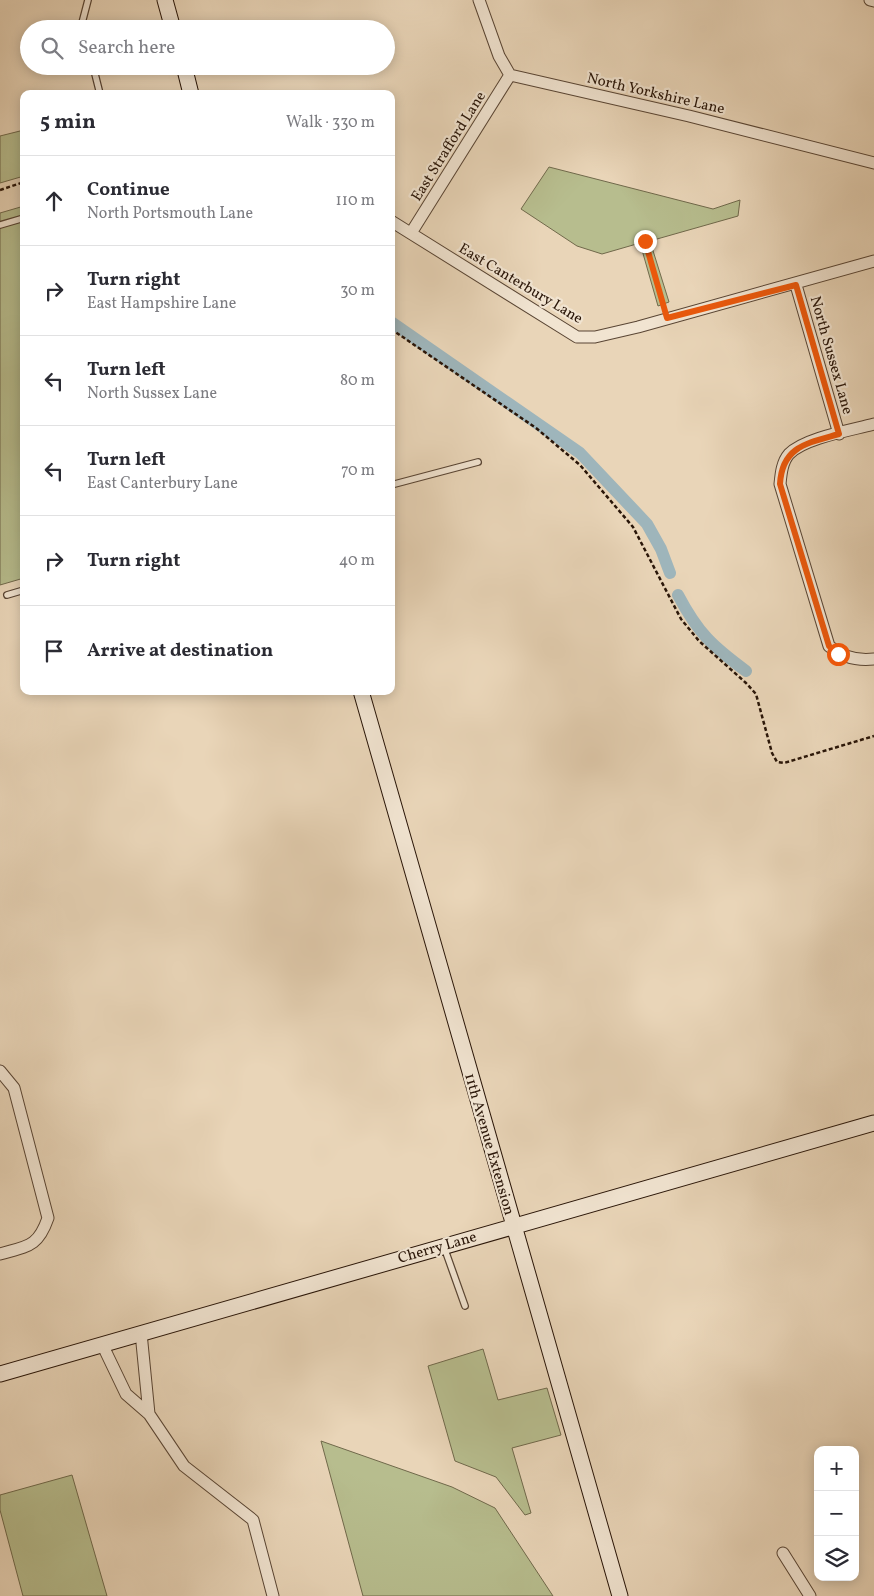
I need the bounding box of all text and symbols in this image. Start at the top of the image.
search box [20,20,395,75]
icon: search [38,34,66,62]
text: Search here [78,35,175,61]
street label: North Yorkshire Lane [585,68,727,121]
street label: East Strafford Lane [407,88,492,206]
text: 5 min [40,108,96,137]
text: Walk · 330 m [286,112,375,134]
text: Continue [87,177,170,203]
icon: ahead [40,187,68,215]
text: 110 m [336,190,375,212]
text: North Portsmouth Lane [87,203,253,225]
route end [634,230,657,253]
street label: East Canterbury Lane [454,239,586,330]
text: Turn right [87,267,180,293]
icon: right [40,277,68,305]
text: 30 m [340,280,375,302]
text: East Hampshire Lane [87,293,236,315]
street label: North Sussex Lane [804,294,857,417]
text: Turn left [87,357,166,383]
icon: left [40,367,68,395]
text: 80 m [340,370,375,392]
text: North Sussex Lane [87,383,217,405]
text: Turn left [87,447,166,473]
icon: left [40,457,68,485]
text: 70 m [341,460,375,482]
text: East Canterbury Lane [87,473,238,495]
icon: right [40,547,68,575]
text: Turn right [87,548,180,574]
text: 40 m [339,550,375,572]
icon: arrive [40,637,68,665]
text: Arrive at destination [87,638,273,664]
route start [827,643,850,666]
street label: 11th Avenue Extension [458,1071,519,1218]
street label: Cherry Lane [396,1227,479,1270]
map controls [814,1446,859,1581]
button: + [814,1446,859,1491]
button: − [814,1491,859,1536]
button: layers [814,1536,859,1581]

